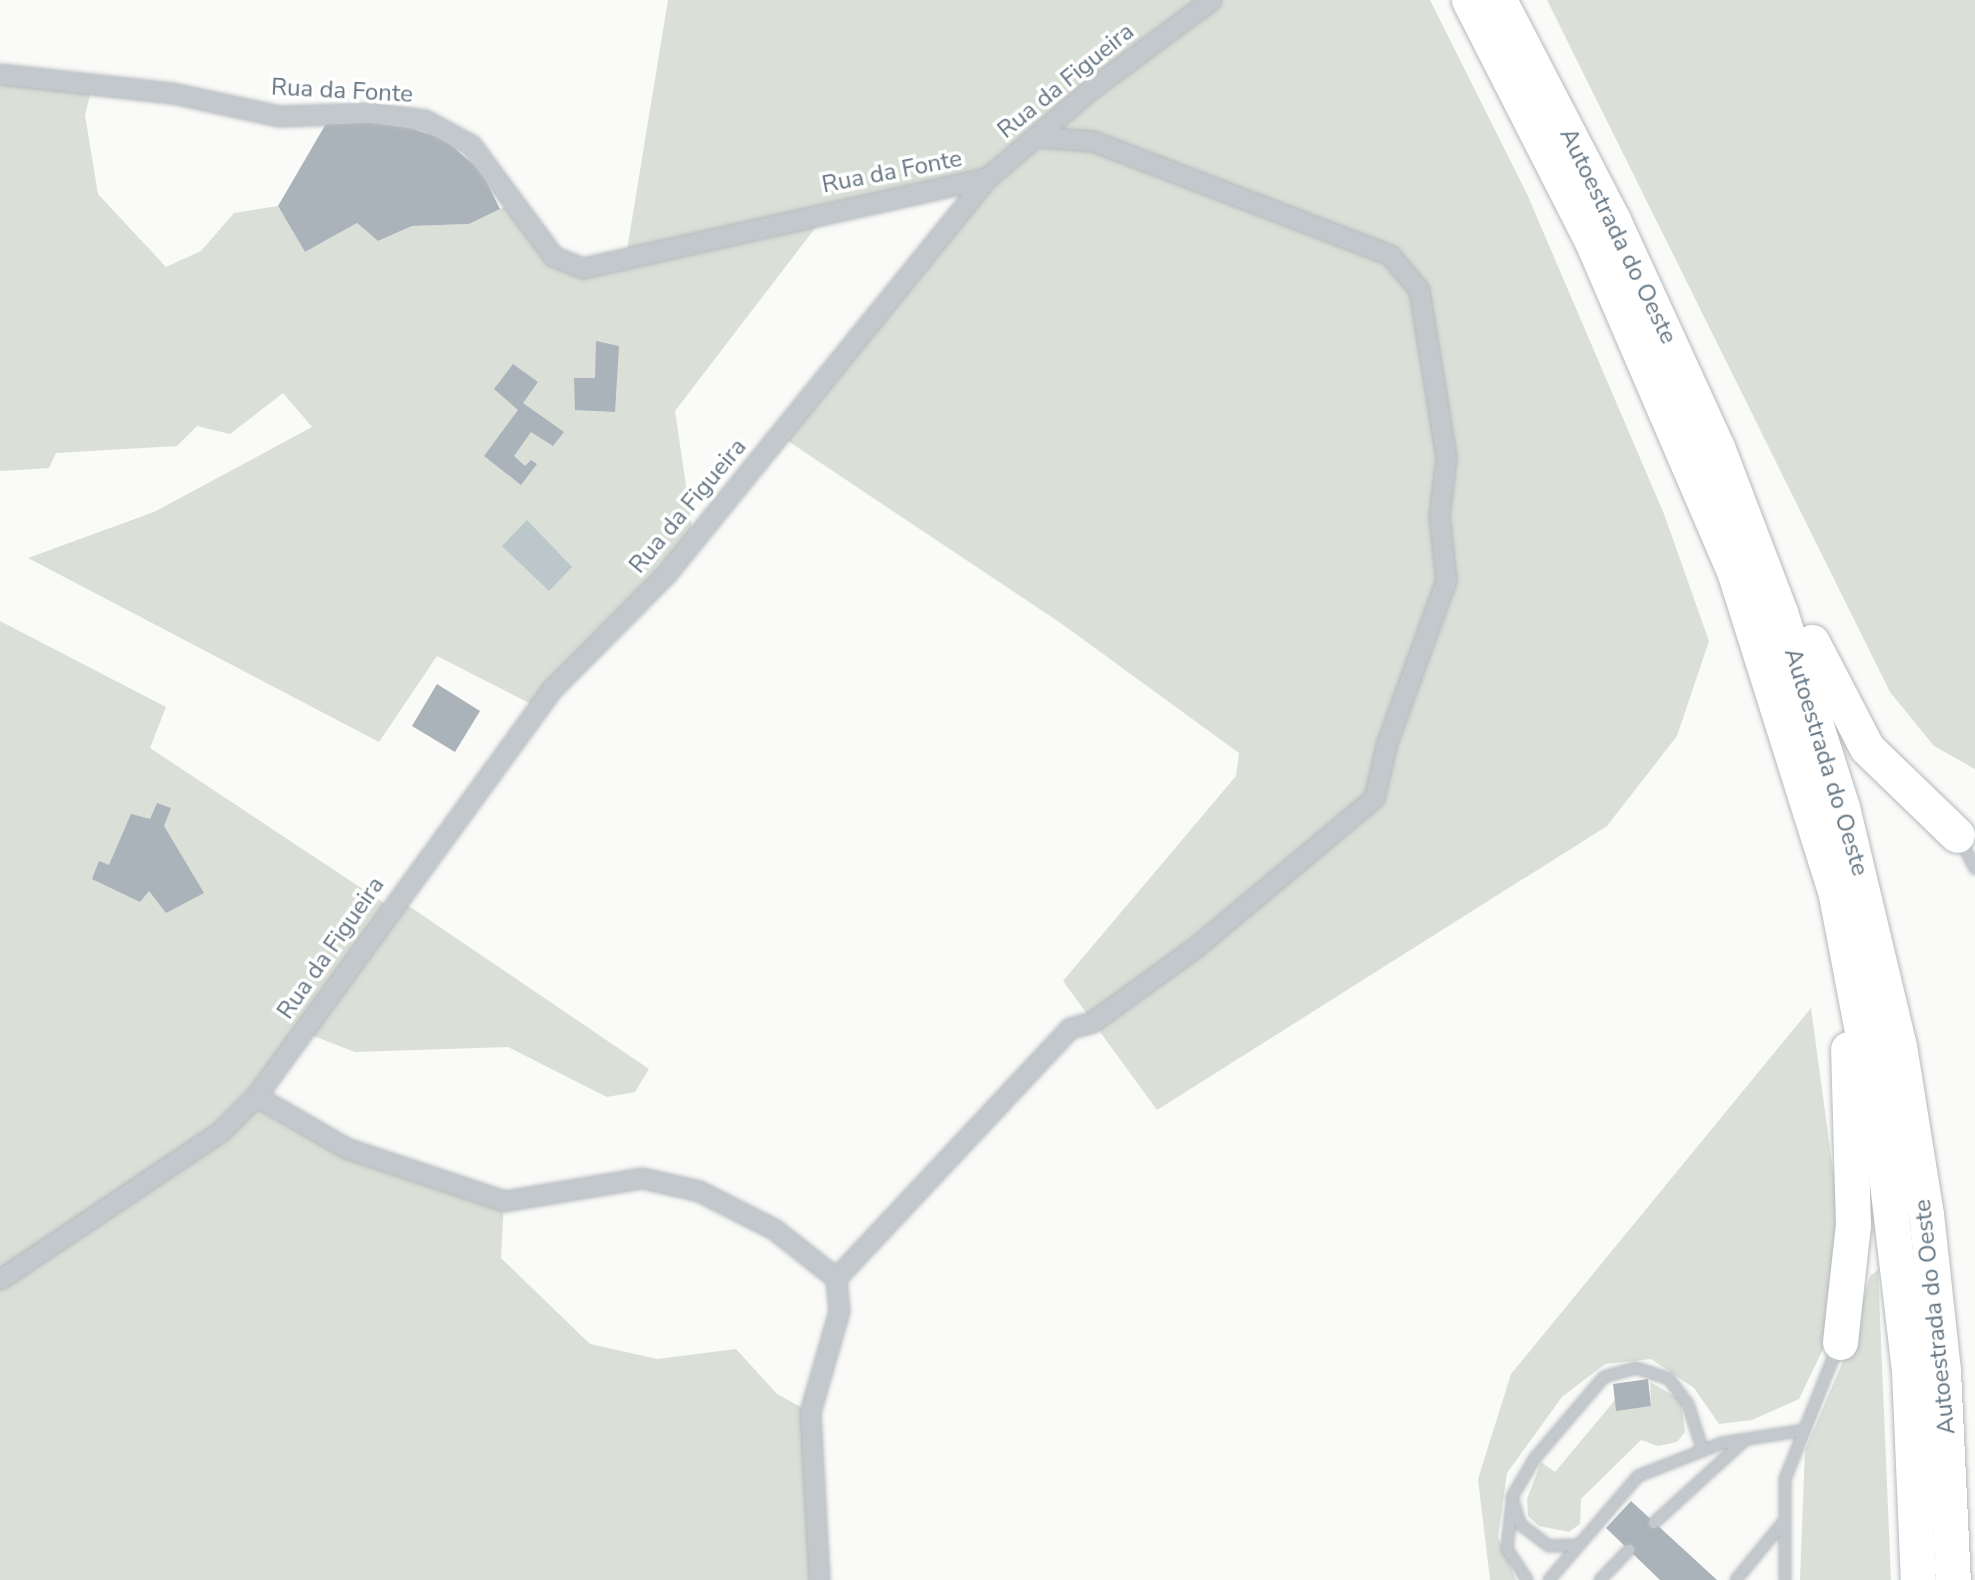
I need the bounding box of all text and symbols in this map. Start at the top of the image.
street label: Rua da Figueira [992,17,1140,145]
street label: Rua da Fonte [270,73,414,109]
street label: Autoestrada do Oeste [1553,123,1683,349]
street label: Rua da Fonte [820,144,964,200]
street label: Rua da Figueira [623,433,753,579]
street label: Autoestrada do Oeste [1778,645,1874,879]
street label: Rua da Figueira [271,871,391,1025]
street label: Autoestrada do Oeste [1908,1198,1962,1436]

